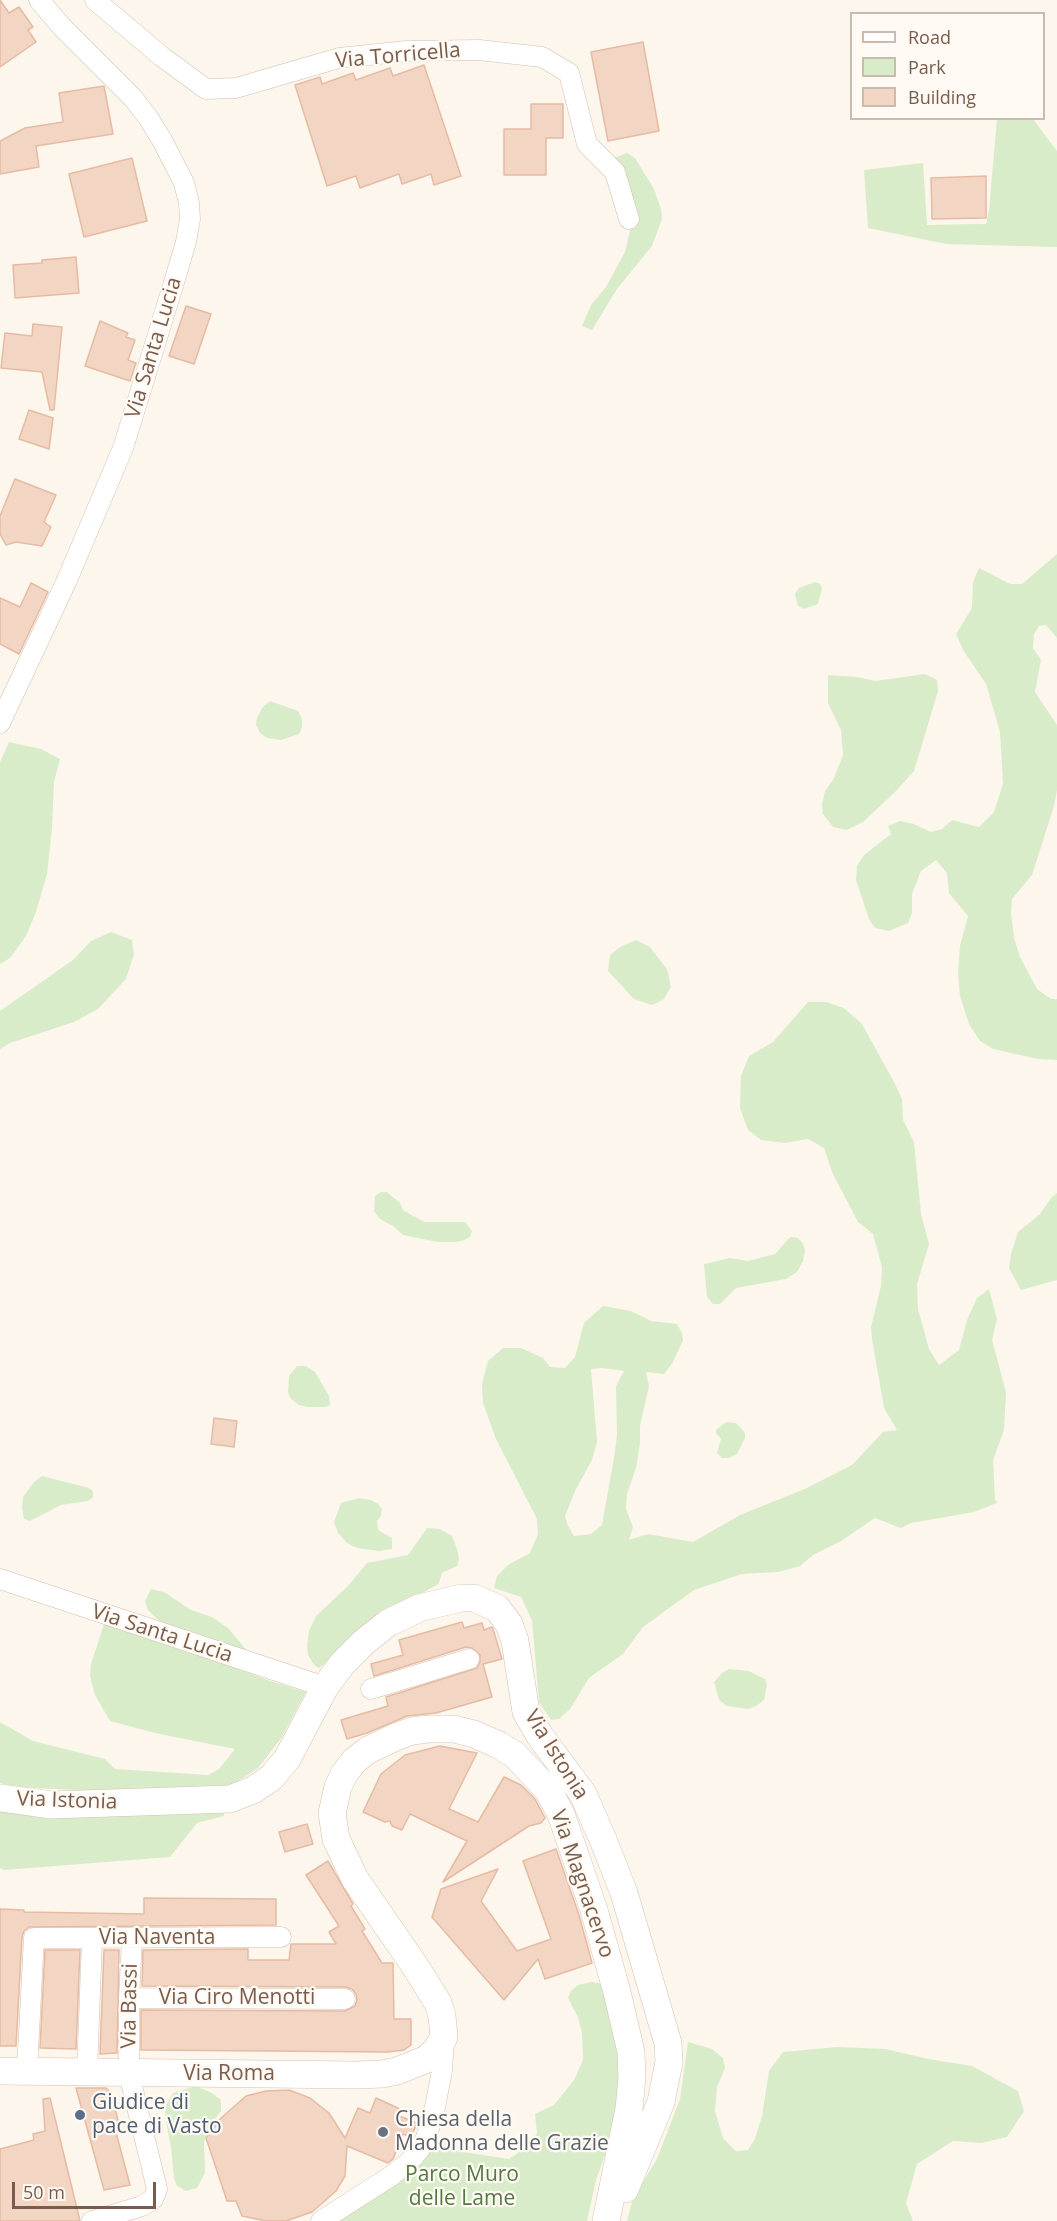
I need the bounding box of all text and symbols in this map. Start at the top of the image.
legend [850,12,1045,120]
text: Road [908,25,951,49]
street label: Via Torricella [334,38,462,74]
text: Park [908,55,946,79]
text: Building [908,85,976,109]
street label: Via Santa Lucia [121,274,187,422]
street label: Via Santa Lucia [88,1599,236,1669]
street label: Via Istonia [519,1706,593,1804]
street label: Via Istonia [16,1787,118,1815]
street label: Via Magnacervo [545,1807,619,1961]
street label: Via Naventa [99,1925,215,1951]
street label: Via Bassi [117,1963,143,2049]
street label: Via Ciro Menotti [159,1985,315,2011]
street label: Via Roma [183,2061,275,2087]
place label: Giudice di pace di Vasto [92,2090,222,2140]
place label: Chiesa della Madonna delle Grazie [395,2107,609,2157]
marker: Giudice di pace di Vasto [73,2108,87,2122]
marker: Chiesa della Madonna delle Grazie [376,2125,390,2139]
park label: Parco Muro delle Lame [405,2162,519,2212]
scale bar [15,2170,159,2208]
text: 50 m [23,2180,65,2204]

